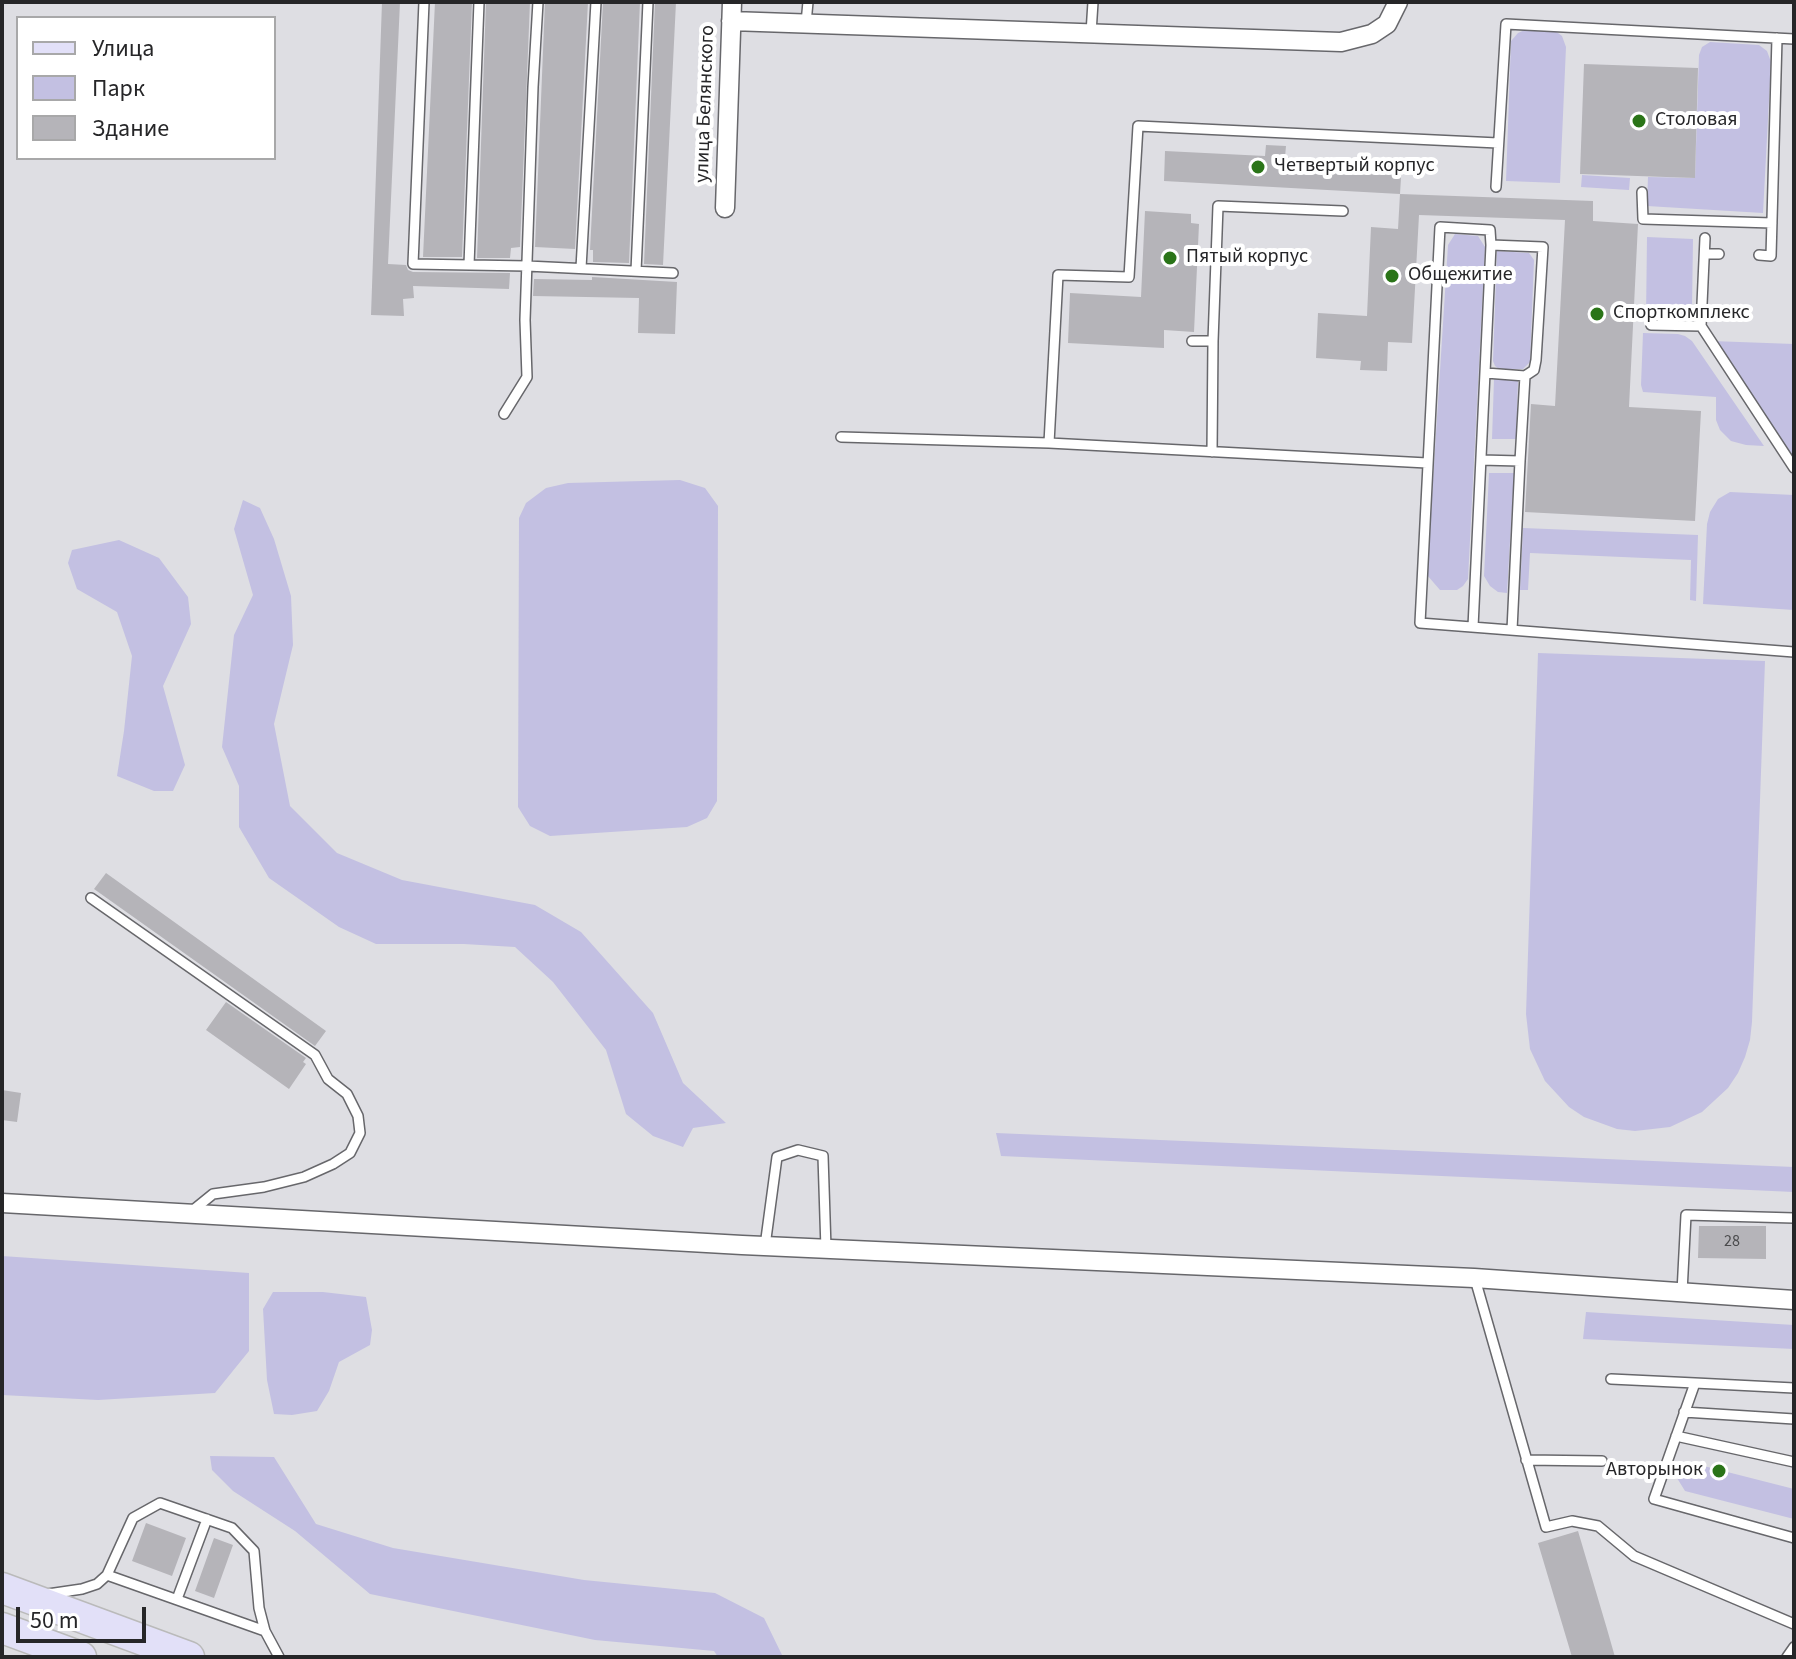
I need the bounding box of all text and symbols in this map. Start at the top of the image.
legend [16,16,276,160]
street label: улица Белянского [691,25,721,183]
text: Улица [92,31,154,66]
text: Парк [92,71,145,106]
place label: Столовая [1655,109,1738,133]
text: Здание [92,111,169,146]
marker: Столовая [1630,112,1648,130]
place label: Четвертый корпус [1274,155,1435,179]
marker: Четвертый корпус [1249,158,1267,176]
place label: Пятый корпус [1186,246,1308,270]
marker: Пятый корпус [1161,249,1179,267]
place label: Общежитие [1408,264,1513,288]
marker: Общежитие [1383,267,1401,285]
place label: Спорткомплекс [1613,302,1750,326]
marker: Спорткомплекс [1588,305,1606,323]
house number: 28 [1724,1232,1740,1252]
place label: Авторынок [1606,1459,1703,1483]
marker: Авторынок [1710,1462,1728,1480]
scale bar [20,1591,150,1641]
text: 50 m [30,1603,79,1638]

